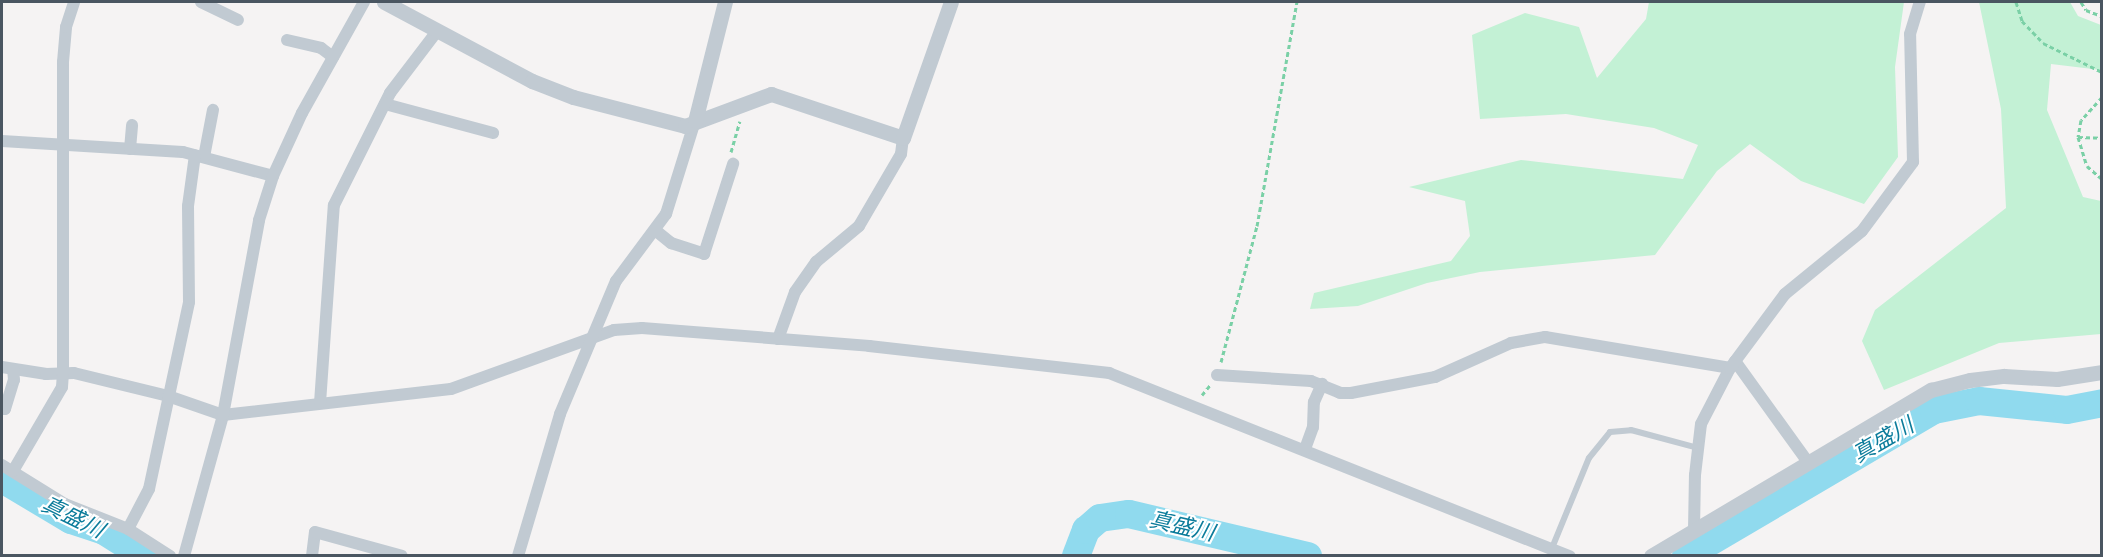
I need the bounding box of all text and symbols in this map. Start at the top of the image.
water label: 真盛川 [1848,412,1918,468]
water label: 真盛川 [38,491,108,543]
water label: 真盛川 [1147,506,1217,546]

